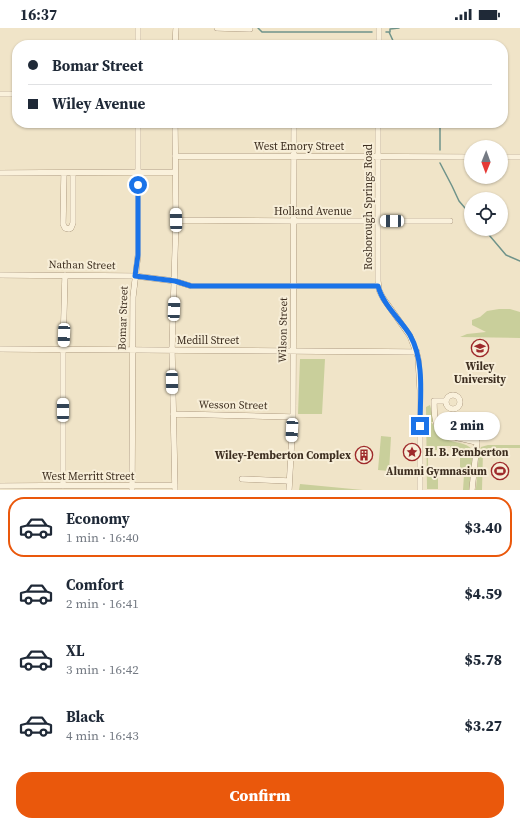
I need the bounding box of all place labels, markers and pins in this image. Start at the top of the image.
school or university icon: Wiley University [470,338,490,358]
place label: Wiley University [454,359,506,387]
place icon: H. B. Pemberton [402,442,422,462]
building icon: Wiley-Pemberton Complex [354,445,374,465]
place label: H. B. Pemberton [425,445,509,460]
place label: Wiley-Pemberton Complex [215,448,351,463]
sports icon: Alumni Gymnasium [490,461,510,481]
place label: Alumni Gymnasium [386,464,487,479]

